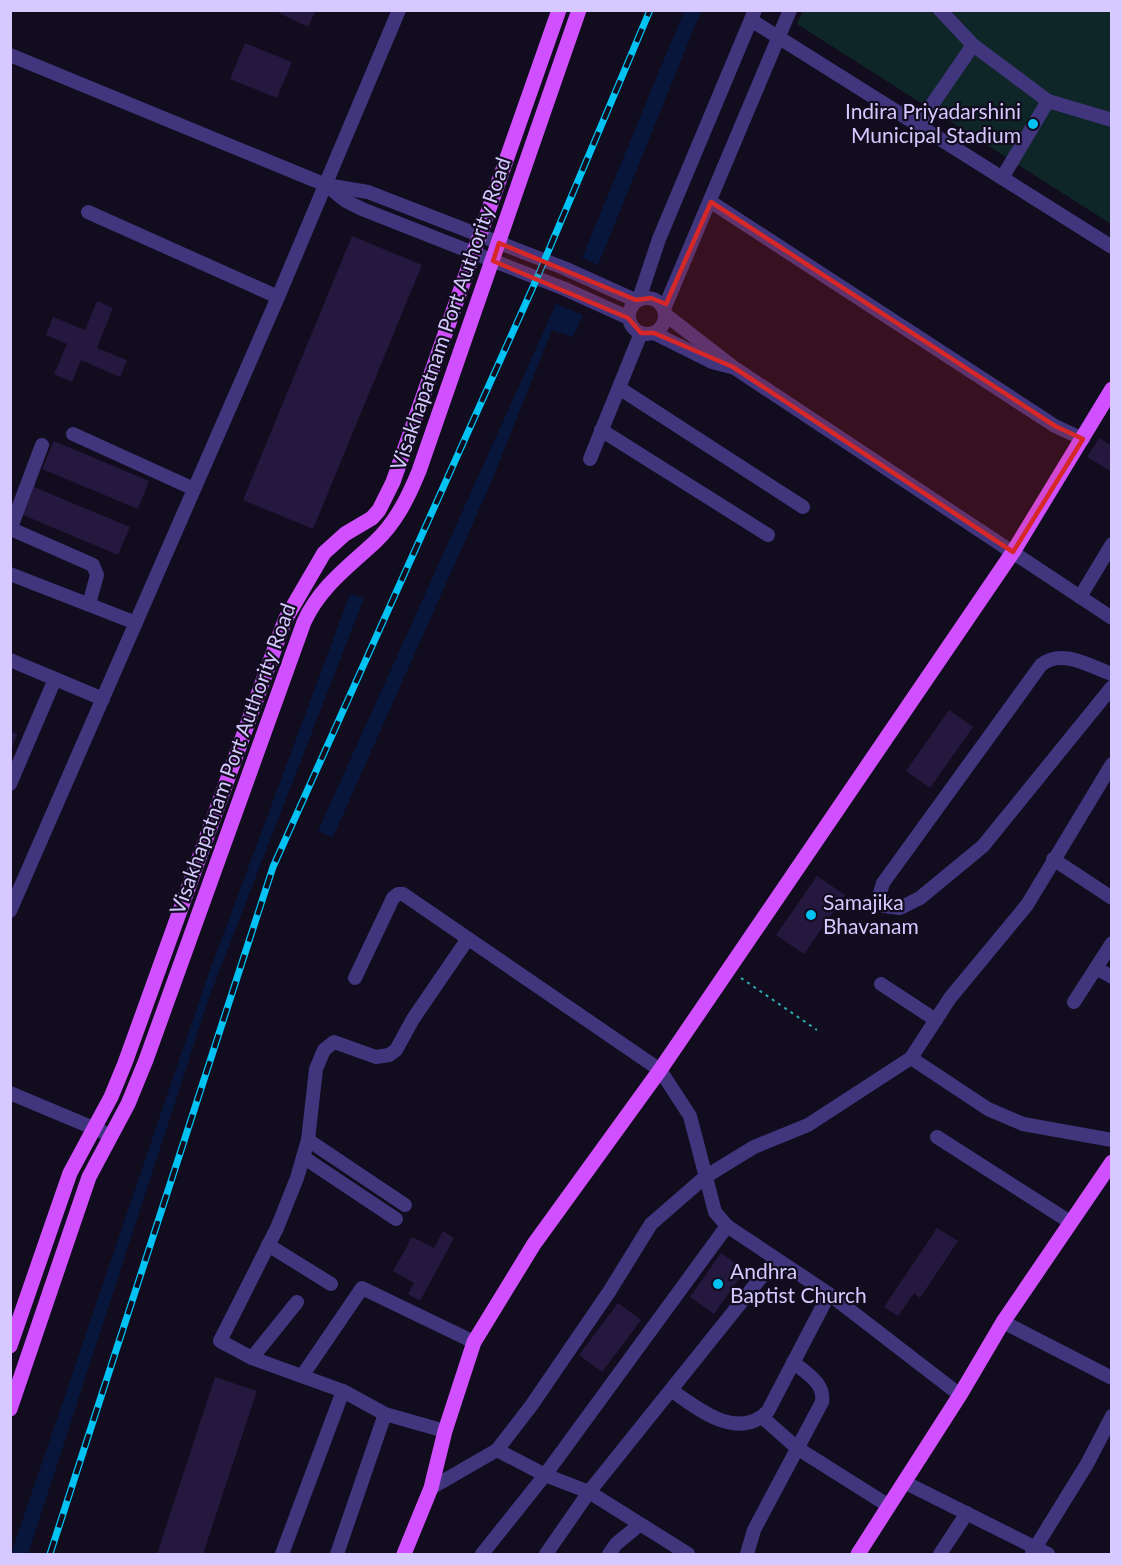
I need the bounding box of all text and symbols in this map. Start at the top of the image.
place label: Indira Priyadarshini Municipal Stadium [845,98,1021,147]
marker: Indira Priyadarshini Municipal Stadium [1026,117,1040,131]
street label: Visakhapatnam Port Authority Road [384,154,515,473]
street label: Visakhapatnam Port Authority Road [164,600,300,917]
place label: Samajika Bhavanam [823,889,919,938]
marker: Samajika Bhavanam [804,908,818,922]
place label: Andhra Baptist Church [730,1258,867,1307]
marker: Andhra Baptist Church [711,1277,725,1291]

